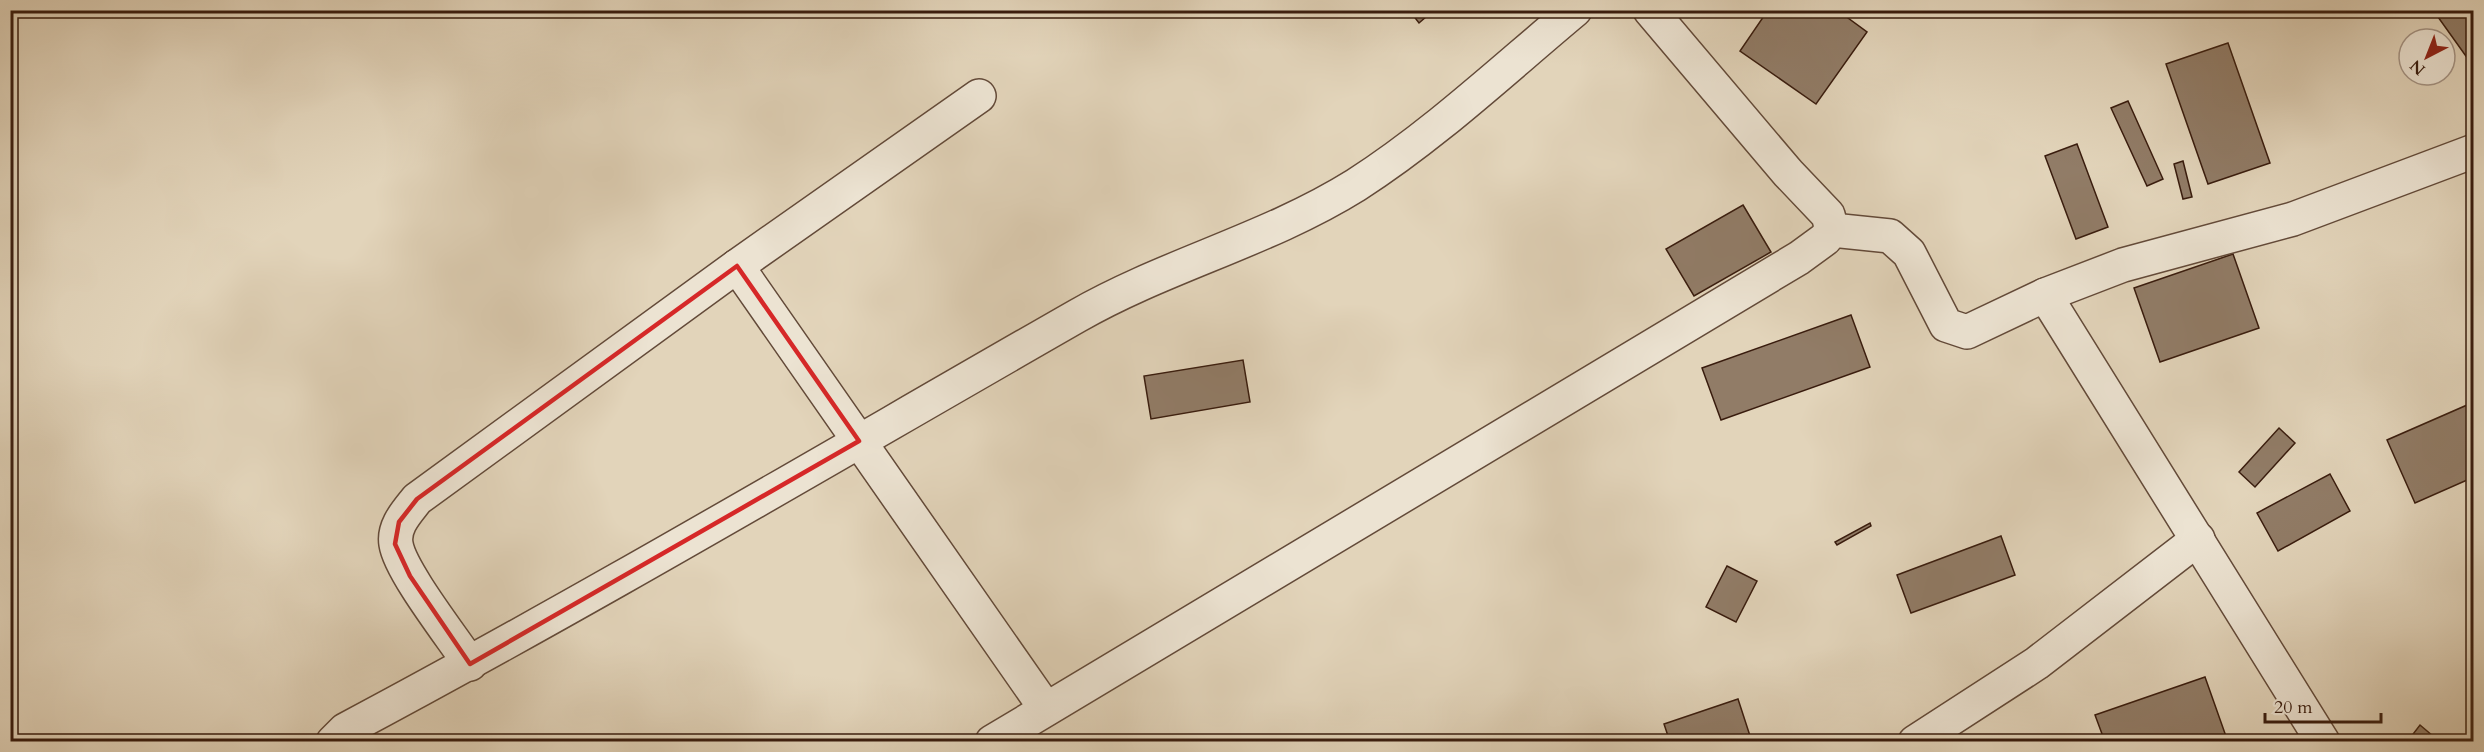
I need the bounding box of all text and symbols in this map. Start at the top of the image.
north arrow [2397,27,2457,87]
text: N [2405,55,2430,80]
scale bar [2265,686,2380,724]
text: 20 m [2274,695,2313,720]

